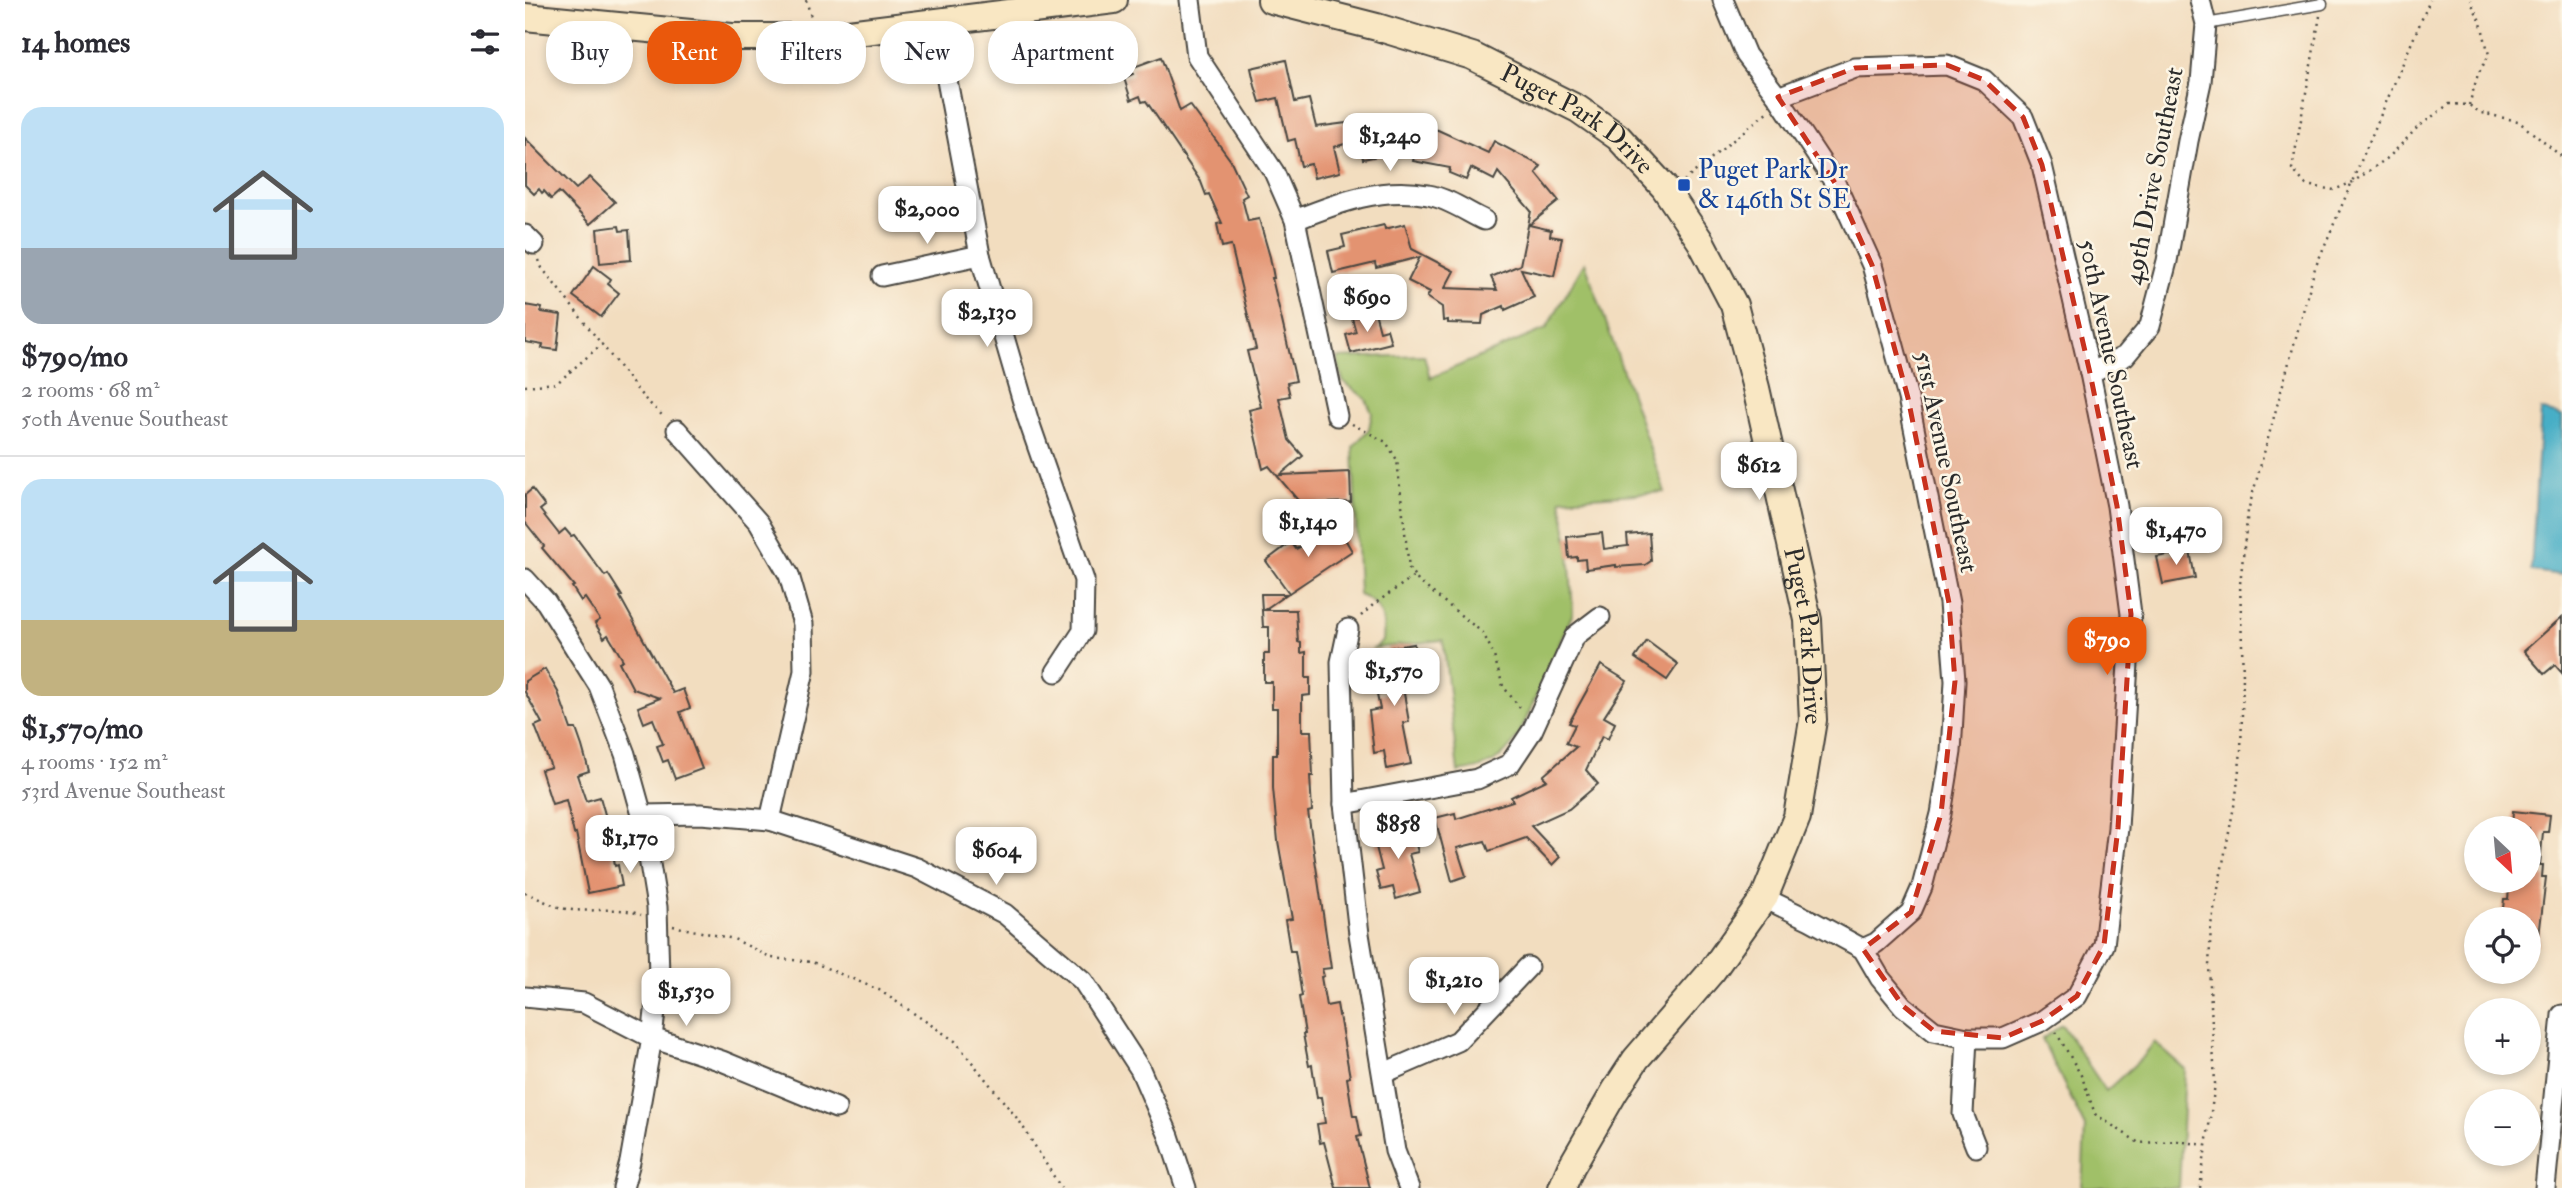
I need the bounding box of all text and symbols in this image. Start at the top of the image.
chip: Buy [546,21,633,84]
chip: Rent [647,21,742,84]
chip: Filters [756,21,866,84]
chip: New [880,21,974,84]
chip: Apartment [988,21,1138,84]
icon: filters [466,23,504,61]
text: 14 homes [21,24,130,61]
street label: Puget Park Drive [1495,57,1661,181]
street label: 49th Drive Southeast [2117,64,2191,288]
pin: $1,240 [1333,114,1447,173]
text: $1,240 [1359,121,1421,150]
icon: home [200,152,326,278]
place label: Puget Park Dr & 146th St SE [1698,154,1851,216]
marker: Puget Park Dr & 146th St SE [1676,177,1692,193]
pin: $2,000 [870,187,984,246]
text: $2,000 [894,194,960,223]
street label: 50th Avenue Southeast [2071,236,2151,472]
pin: $690 [1326,274,1408,334]
text: $690 [1343,282,1391,311]
pin: $2,130 [930,290,1044,349]
text: $2,130 [958,297,1016,326]
text: $790/mo [21,338,128,375]
street label: 51st Avenue Southeast [1907,348,1985,576]
text: 2 rooms · 68 m² [21,375,160,404]
text: 50th Avenue Southeast [21,404,228,433]
pin: $612 [1718,442,1800,502]
text: $612 [1737,450,1781,479]
pin: $1,140 [1251,500,1365,559]
text: $1,140 [1278,507,1338,536]
pin: $1,470 [2119,508,2233,567]
text: $1,470 [2145,515,2207,544]
icon: home [200,524,326,650]
street label: Puget Park Drive [1776,544,1829,725]
pin: $790 [2066,618,2148,677]
text: $790 [2083,625,2131,654]
pin: $1,570 [1337,648,1451,708]
text: $1,570 [1365,656,1423,685]
text: $1,570/mo [21,710,143,747]
text: 4 rooms · 152 m² [21,747,168,776]
text: 53rd Avenue Southeast [21,776,226,805]
pin: $858 [1357,802,1439,861]
text: $858 [1376,809,1420,838]
pin: $1,170 [573,816,687,875]
north arrow [2464,816,2541,892]
map controls [2464,816,2541,1166]
text: $1,170 [601,823,659,852]
pin: $604 [955,828,1037,887]
text: $604 [972,835,1020,864]
button: locate [2464,907,2541,984]
pin: $1,210 [1397,958,1511,1017]
text: $1,210 [1425,965,1483,994]
pin: $1,530 [629,968,743,1028]
text: $1,530 [657,976,715,1005]
button: + [2464,998,2541,1075]
button: − [2464,1089,2541,1166]

